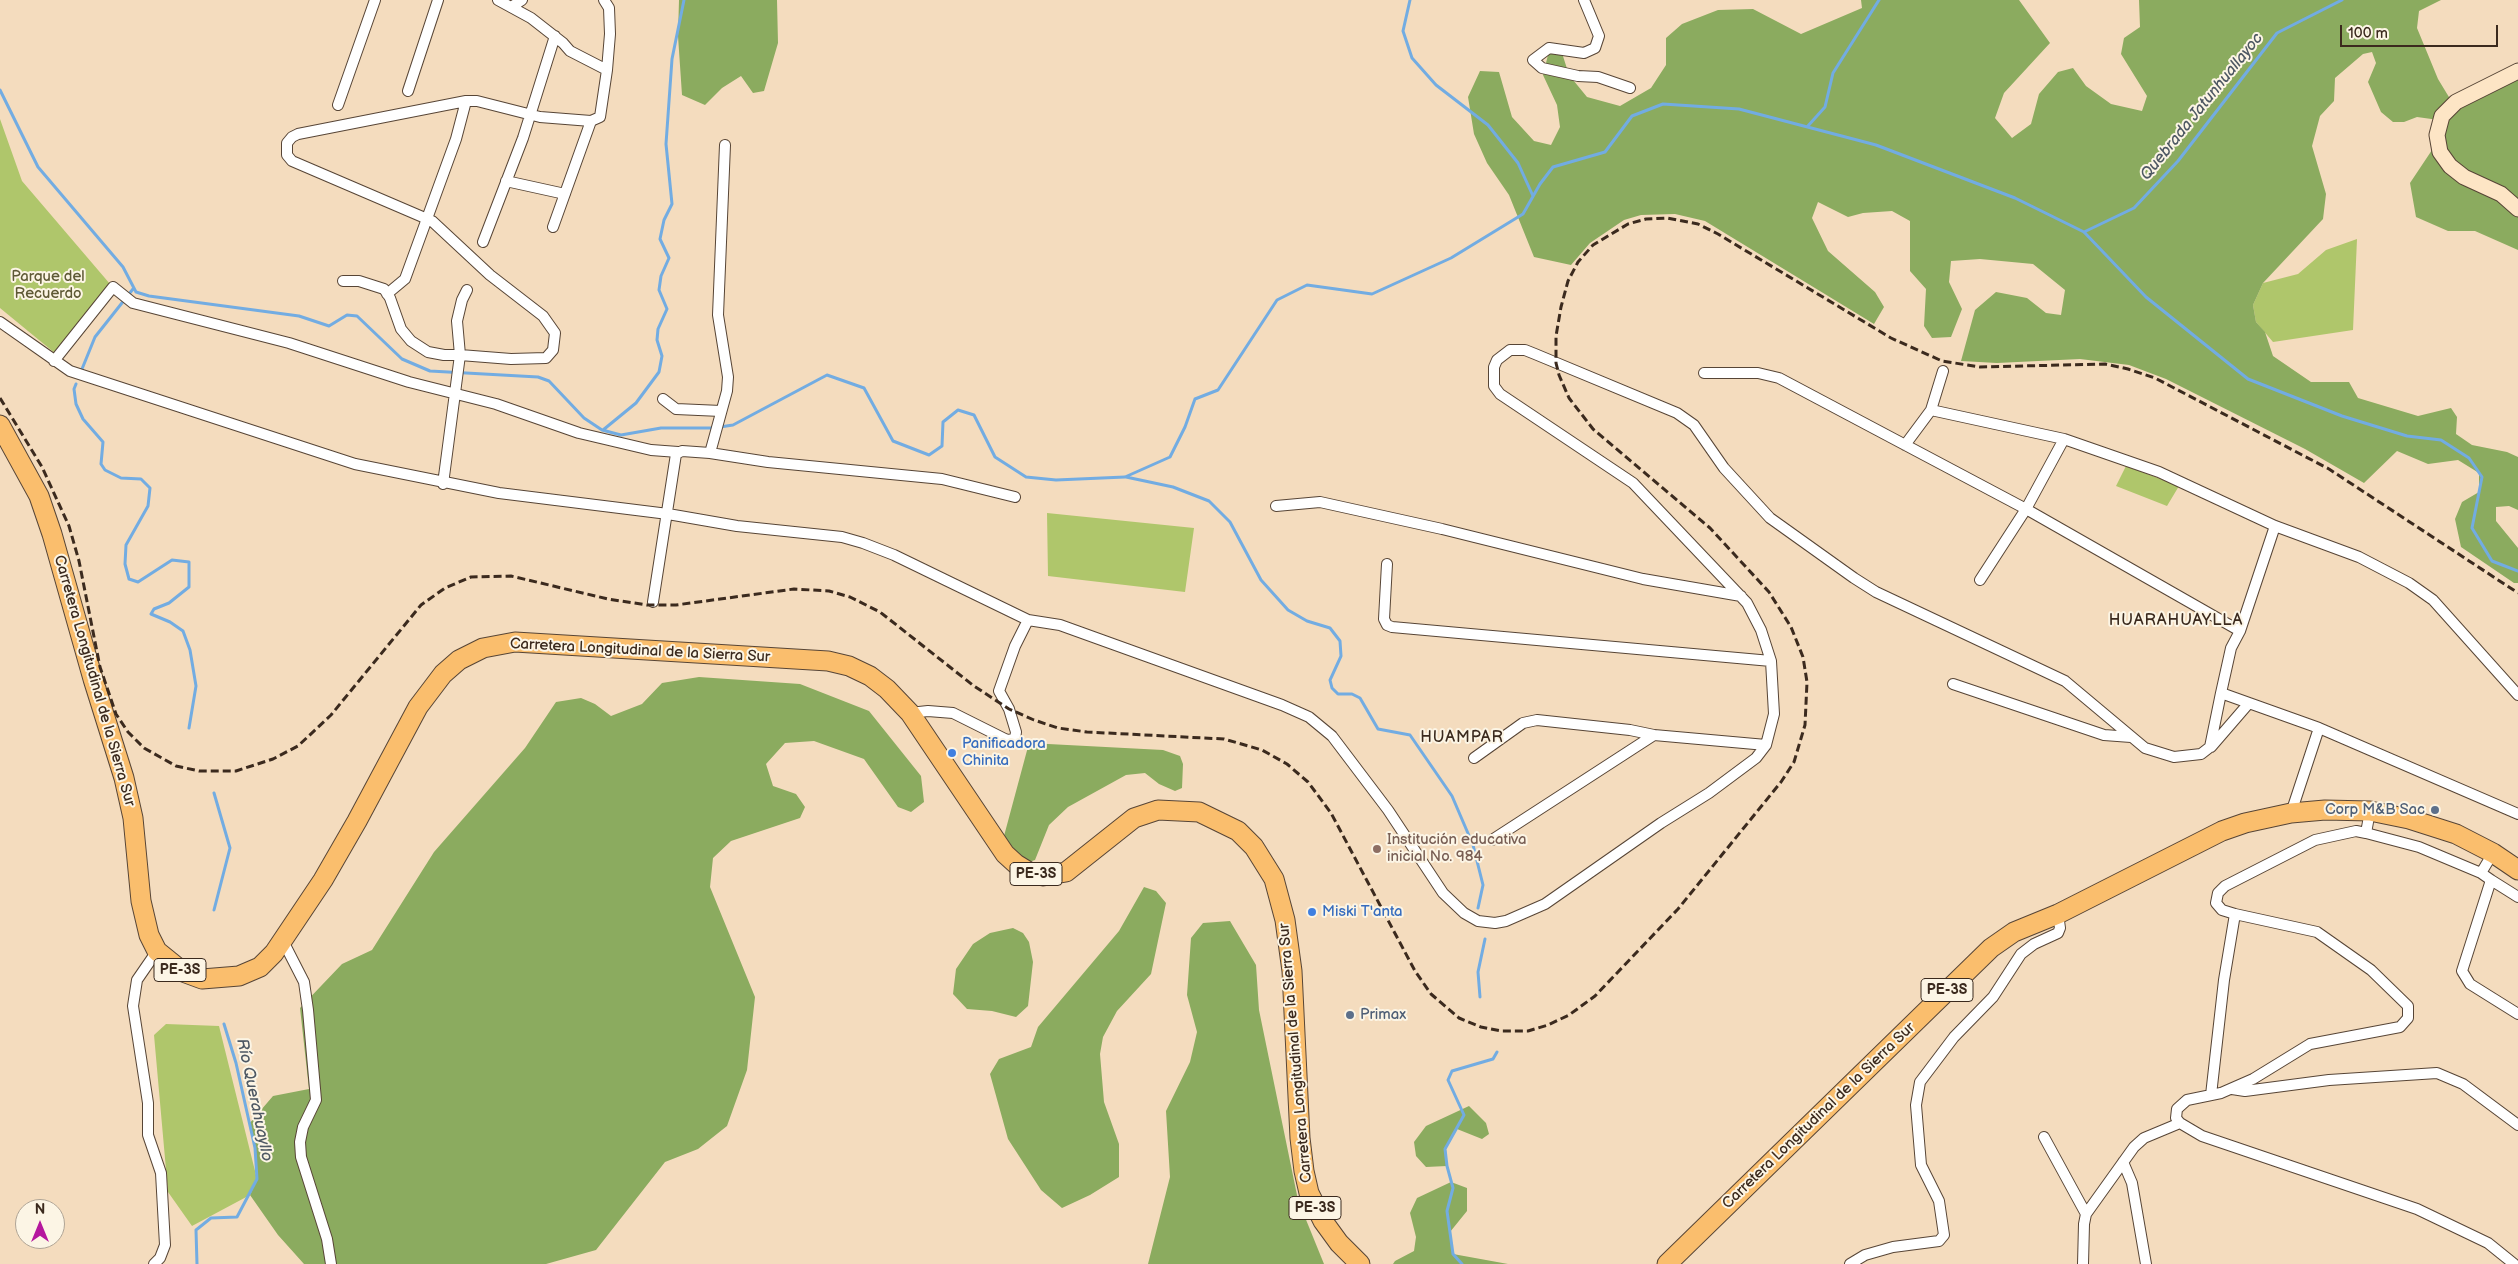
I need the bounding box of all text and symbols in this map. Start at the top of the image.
scale bar [2343,15,2500,47]
text: 100 m [2348,24,2388,43]
water label: Quebrada Jatunhuallayoc [2137,29,2267,185]
park label: Parque del Recuerdo [11,268,85,303]
street label: Carretera Longitudinal de la Sierra Sur [49,553,139,809]
district label: HUARAHUAYLLA [2107,611,2245,631]
street label: Carretera Longitudinal de la Sierra Sur [509,635,771,667]
district label: HUAMPAR [1419,728,1505,748]
place label: Panificadora Chinita [962,735,1046,770]
marker: Panificadora Chinita [946,747,958,759]
place label: Corp M&B Sac [2325,801,2425,819]
marker: Corp M&B Sac [2429,804,2441,816]
place label: Institución educativa inicial No. 984 [1387,831,1527,866]
marker: Institución educativa inicial No. 984 [1371,843,1383,855]
road number: PE-3S [1010,862,1062,886]
place label: Miski T'anta [1322,903,1403,921]
marker: Miski T'anta [1306,906,1318,918]
street label: Carretera Longitudinal de la Sierra Sur [1276,922,1316,1184]
road number: PE-3S [154,958,206,982]
road number: PE-3S [1921,978,1973,1002]
place label: Primax [1360,1006,1406,1024]
marker: Primax [1344,1009,1356,1021]
street label: Carretera Longitudinal de la Sierra Sur [1719,1019,1919,1213]
water label: Río Querahuayllo [232,1037,276,1163]
road number: PE-3S [1289,1196,1341,1220]
north arrow [15,1199,65,1249]
text: N [35,1201,45,1218]

